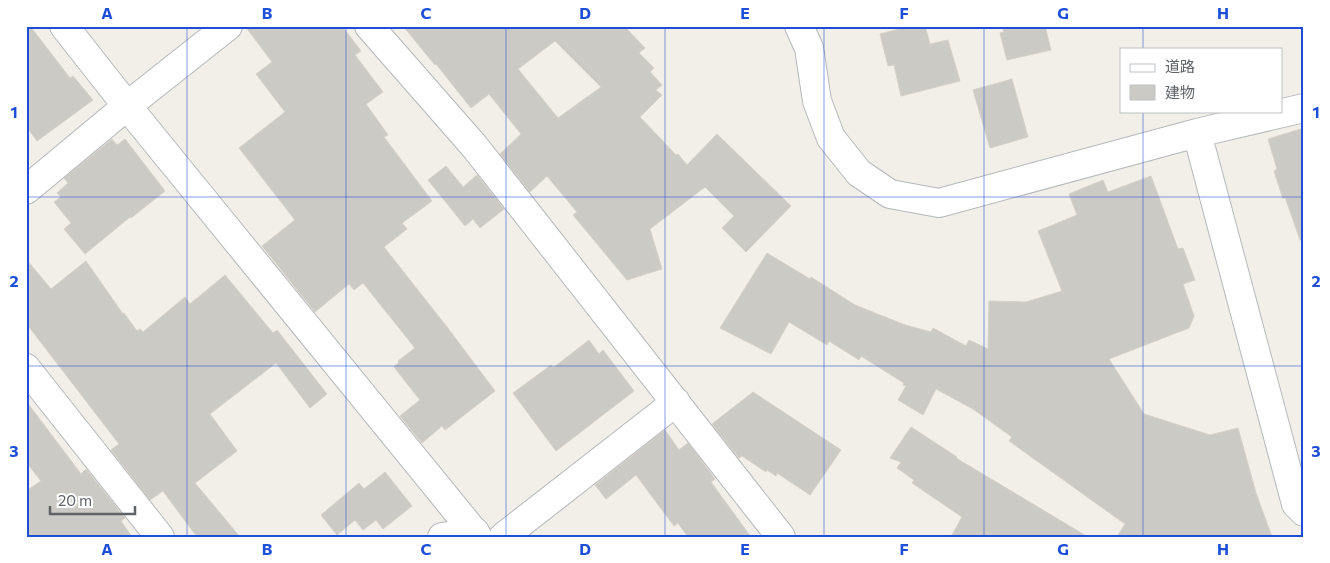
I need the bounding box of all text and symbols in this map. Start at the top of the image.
text: A [101,3,113,22]
text: B [262,3,273,22]
text: C [421,3,432,22]
text: D [579,3,591,22]
text: E [740,3,750,22]
text: F [899,3,909,22]
text: G [1057,3,1069,22]
text: H [1217,3,1229,22]
legend [1120,48,1282,112]
text: 道路 [1165,57,1195,75]
text: 建物 [1165,83,1195,101]
text: 1 [10,102,18,121]
text: 1 [1312,102,1320,121]
text: 2 [9,271,19,290]
text: 2 [1311,271,1321,290]
text: 3 [9,441,19,460]
text: 3 [1311,441,1321,460]
scale bar [50,483,135,515]
text: 20 m [58,491,92,509]
text: A [101,539,113,558]
text: B [262,539,273,558]
text: C [421,539,432,558]
text: D [579,539,591,558]
text: E [740,539,750,558]
text: F [899,539,909,558]
text: G [1057,539,1069,558]
text: H [1217,539,1229,558]

